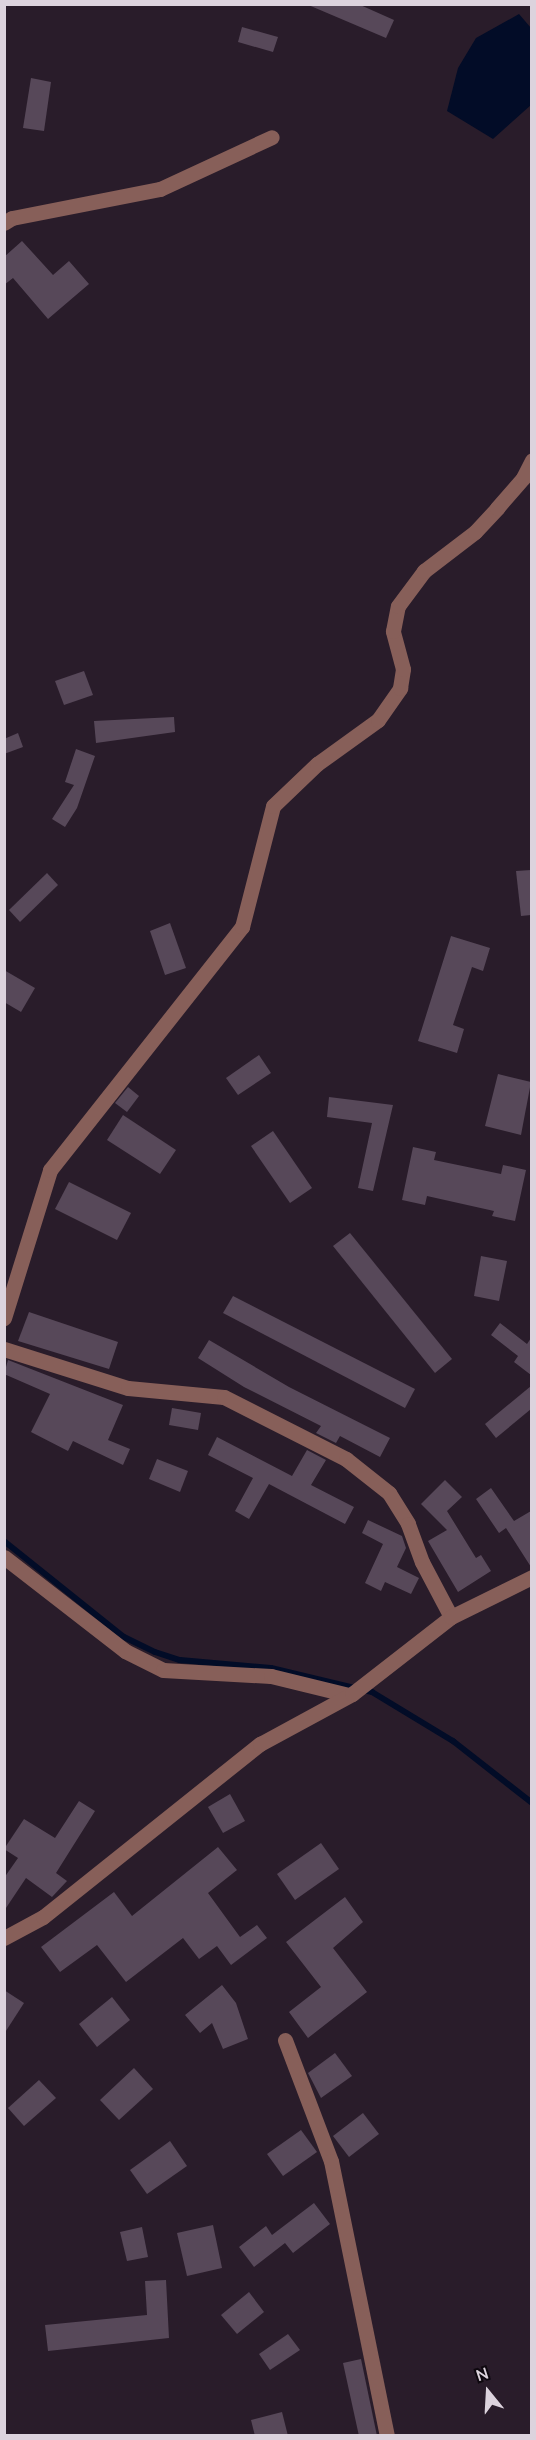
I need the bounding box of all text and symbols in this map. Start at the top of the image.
north arrow [458,2362,518,2422]
text: N [473,2363,492,2387]

